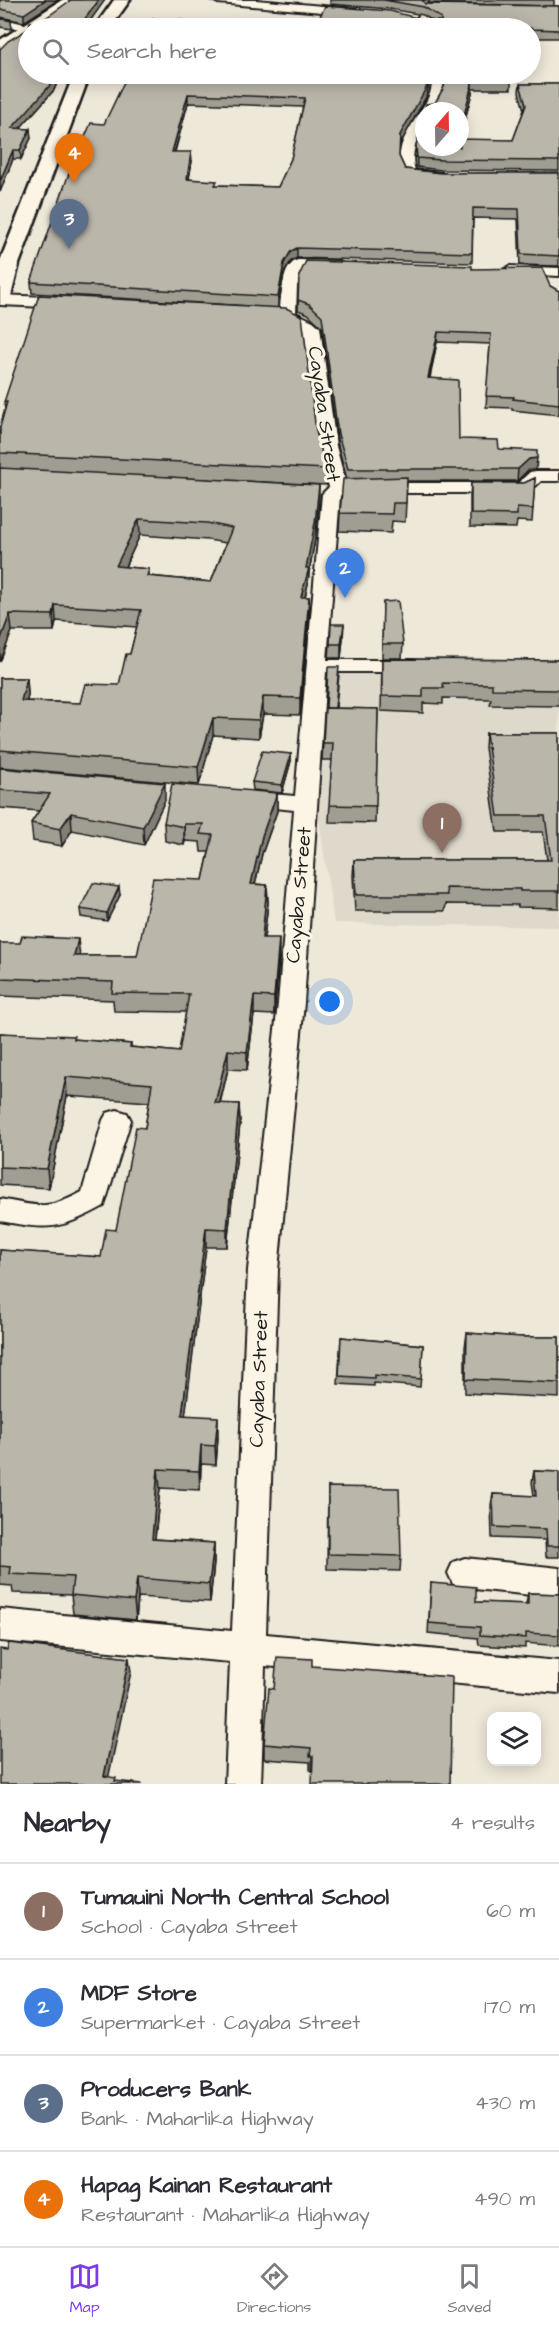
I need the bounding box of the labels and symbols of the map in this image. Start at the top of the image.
north arrow [415,102,469,156]
pin: 4 [54,134,94,183]
pin: 3 [50,200,88,249]
street label: Cayaba Street [300,344,347,484]
pin: 2 [326,548,364,598]
pin: 1 [422,804,462,853]
street label: Cayaba Street [279,826,320,964]
your location [315,987,344,1016]
street label: Cayaba Street [243,1310,276,1448]

